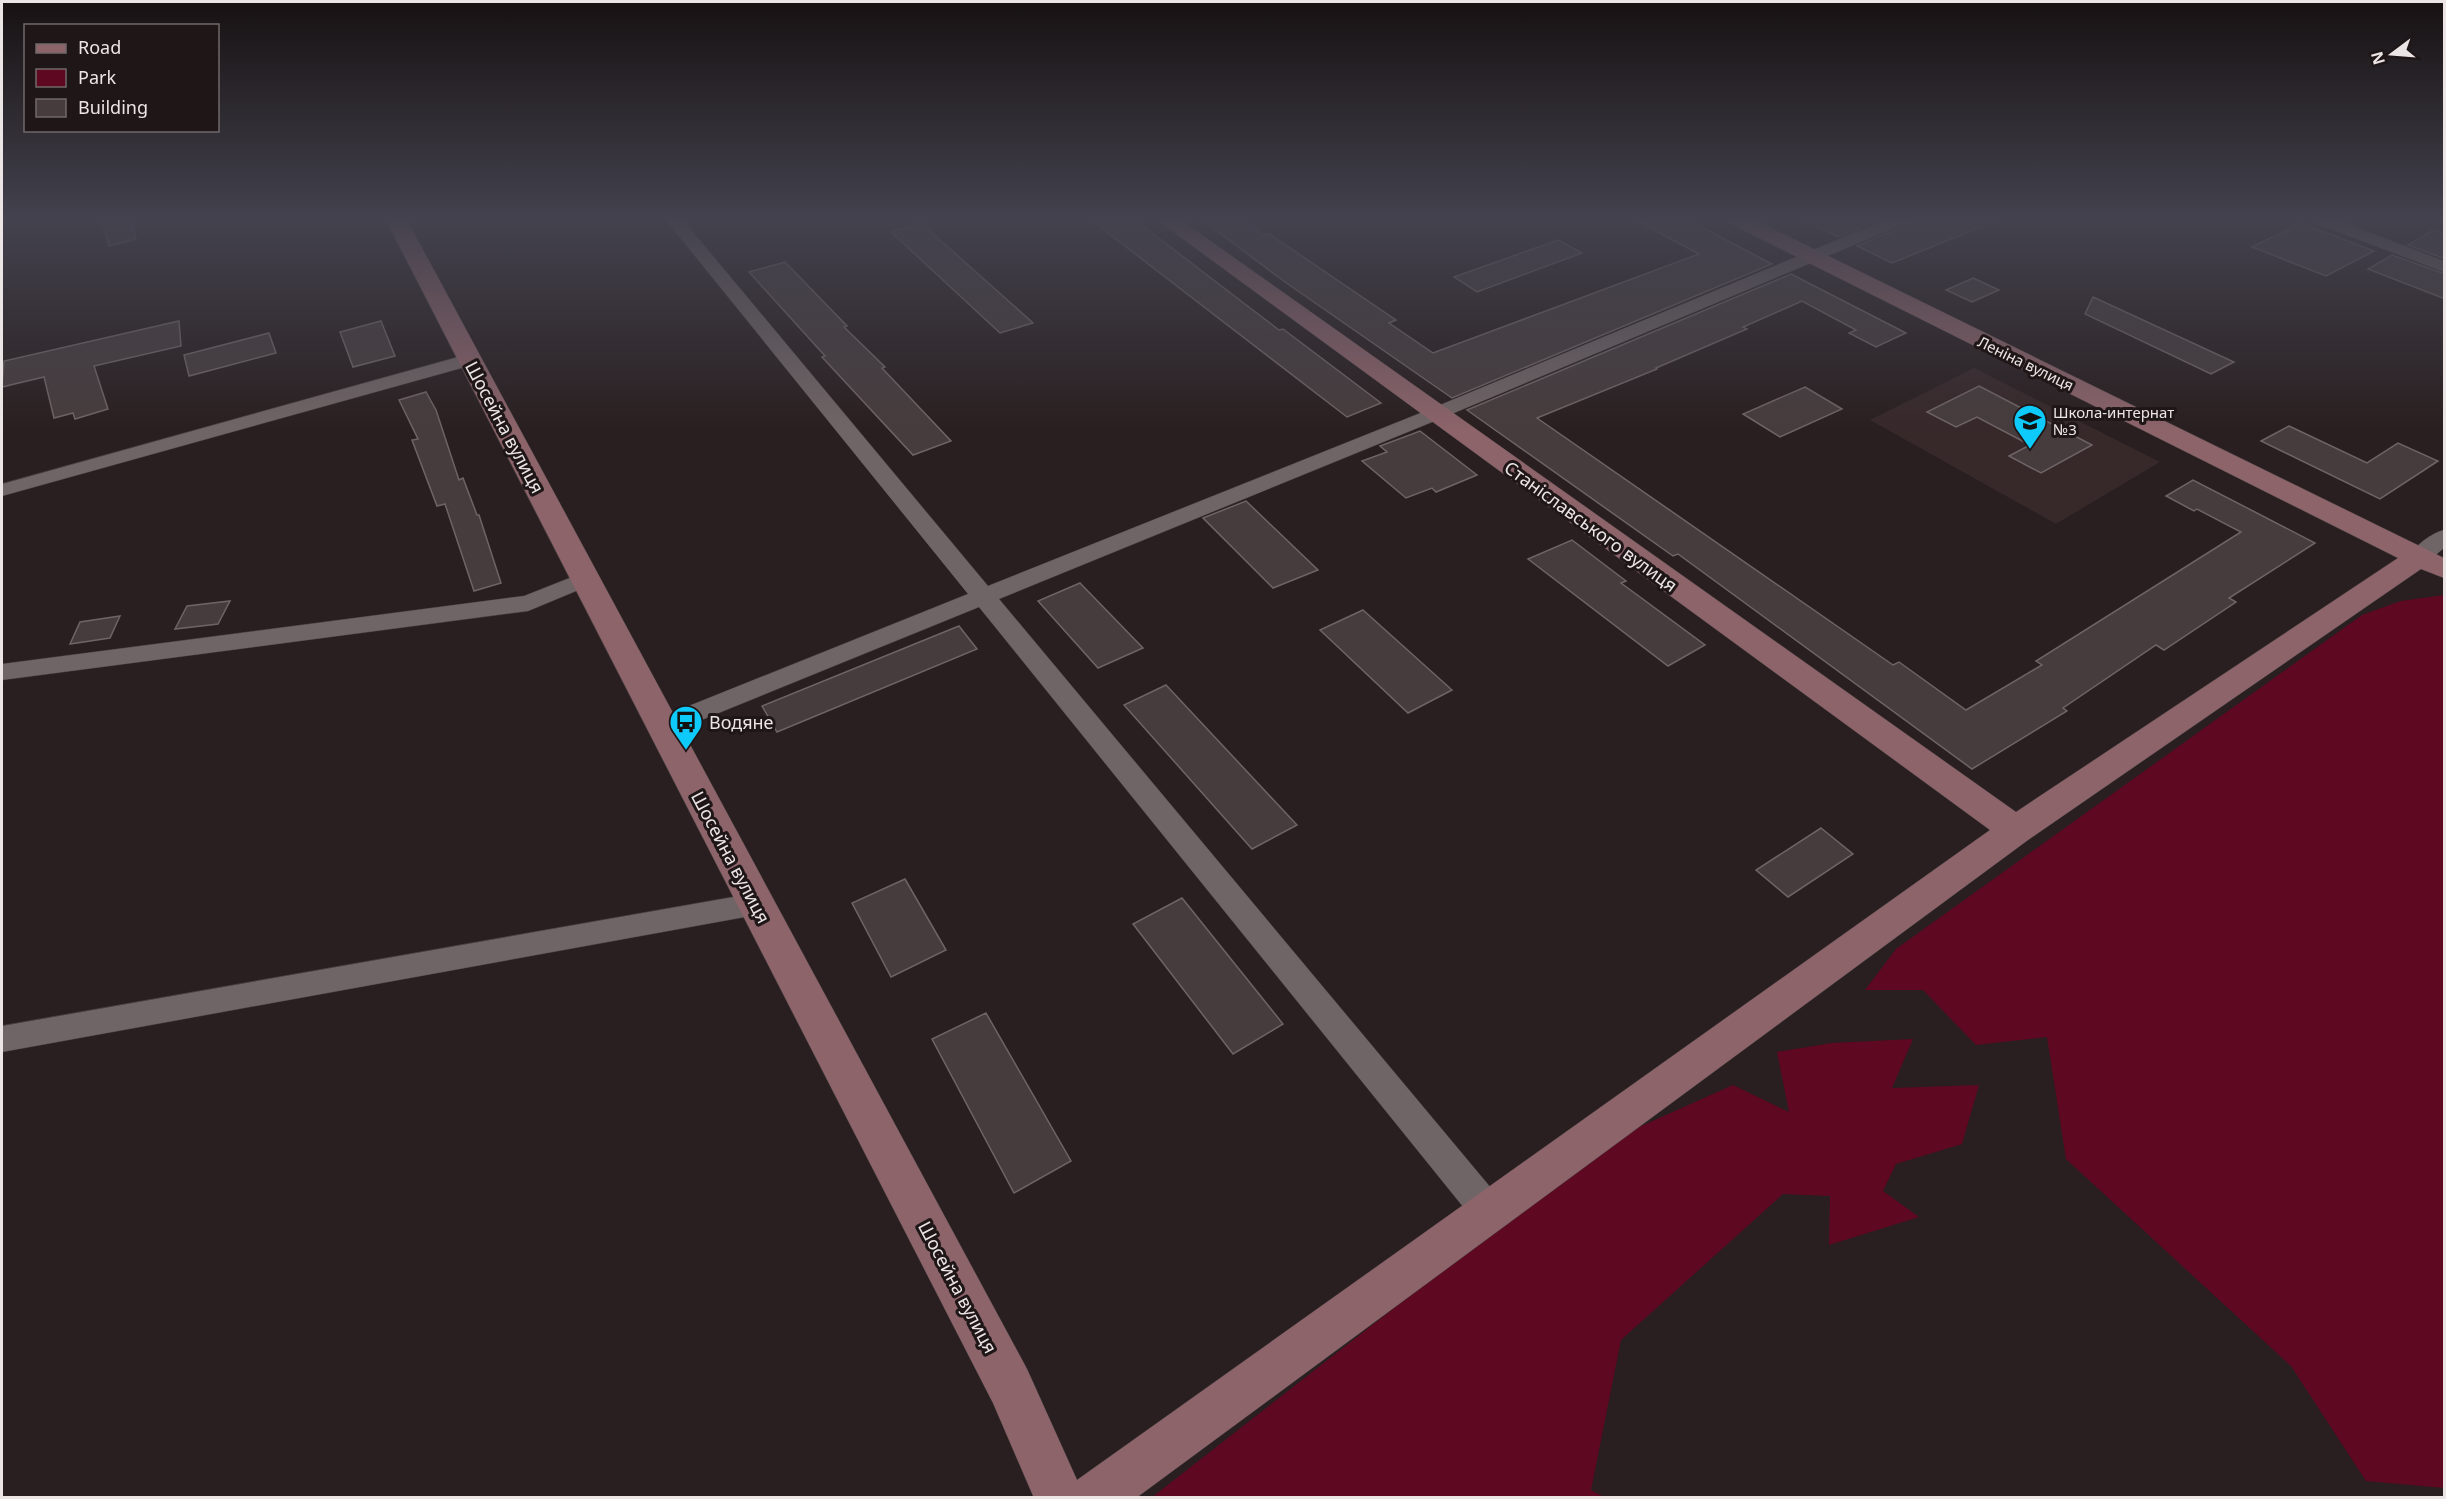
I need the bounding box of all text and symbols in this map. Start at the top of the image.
legend [24,24,219,132]
north arrow [2362,24,2422,84]
text: Road [78,35,121,59]
text: N [2365,49,2390,67]
text: Park [78,65,116,89]
text: Building [78,95,148,119]
street label: Леніна вулиця [1975,331,2077,395]
street label: Шосейна вулиця [460,357,550,497]
place label: Школа-интернат №3 [2053,402,2174,439]
school or university icon: Школа-интернат №3 [2012,403,2048,450]
street label: Станіславського вулиця [1500,455,1682,597]
bus stop icon: Водяне [668,704,704,751]
place label: Водяне [709,710,774,734]
street label: Шосейна вулиця [686,787,776,927]
street label: Шосейна вулиця [913,1217,1003,1357]

